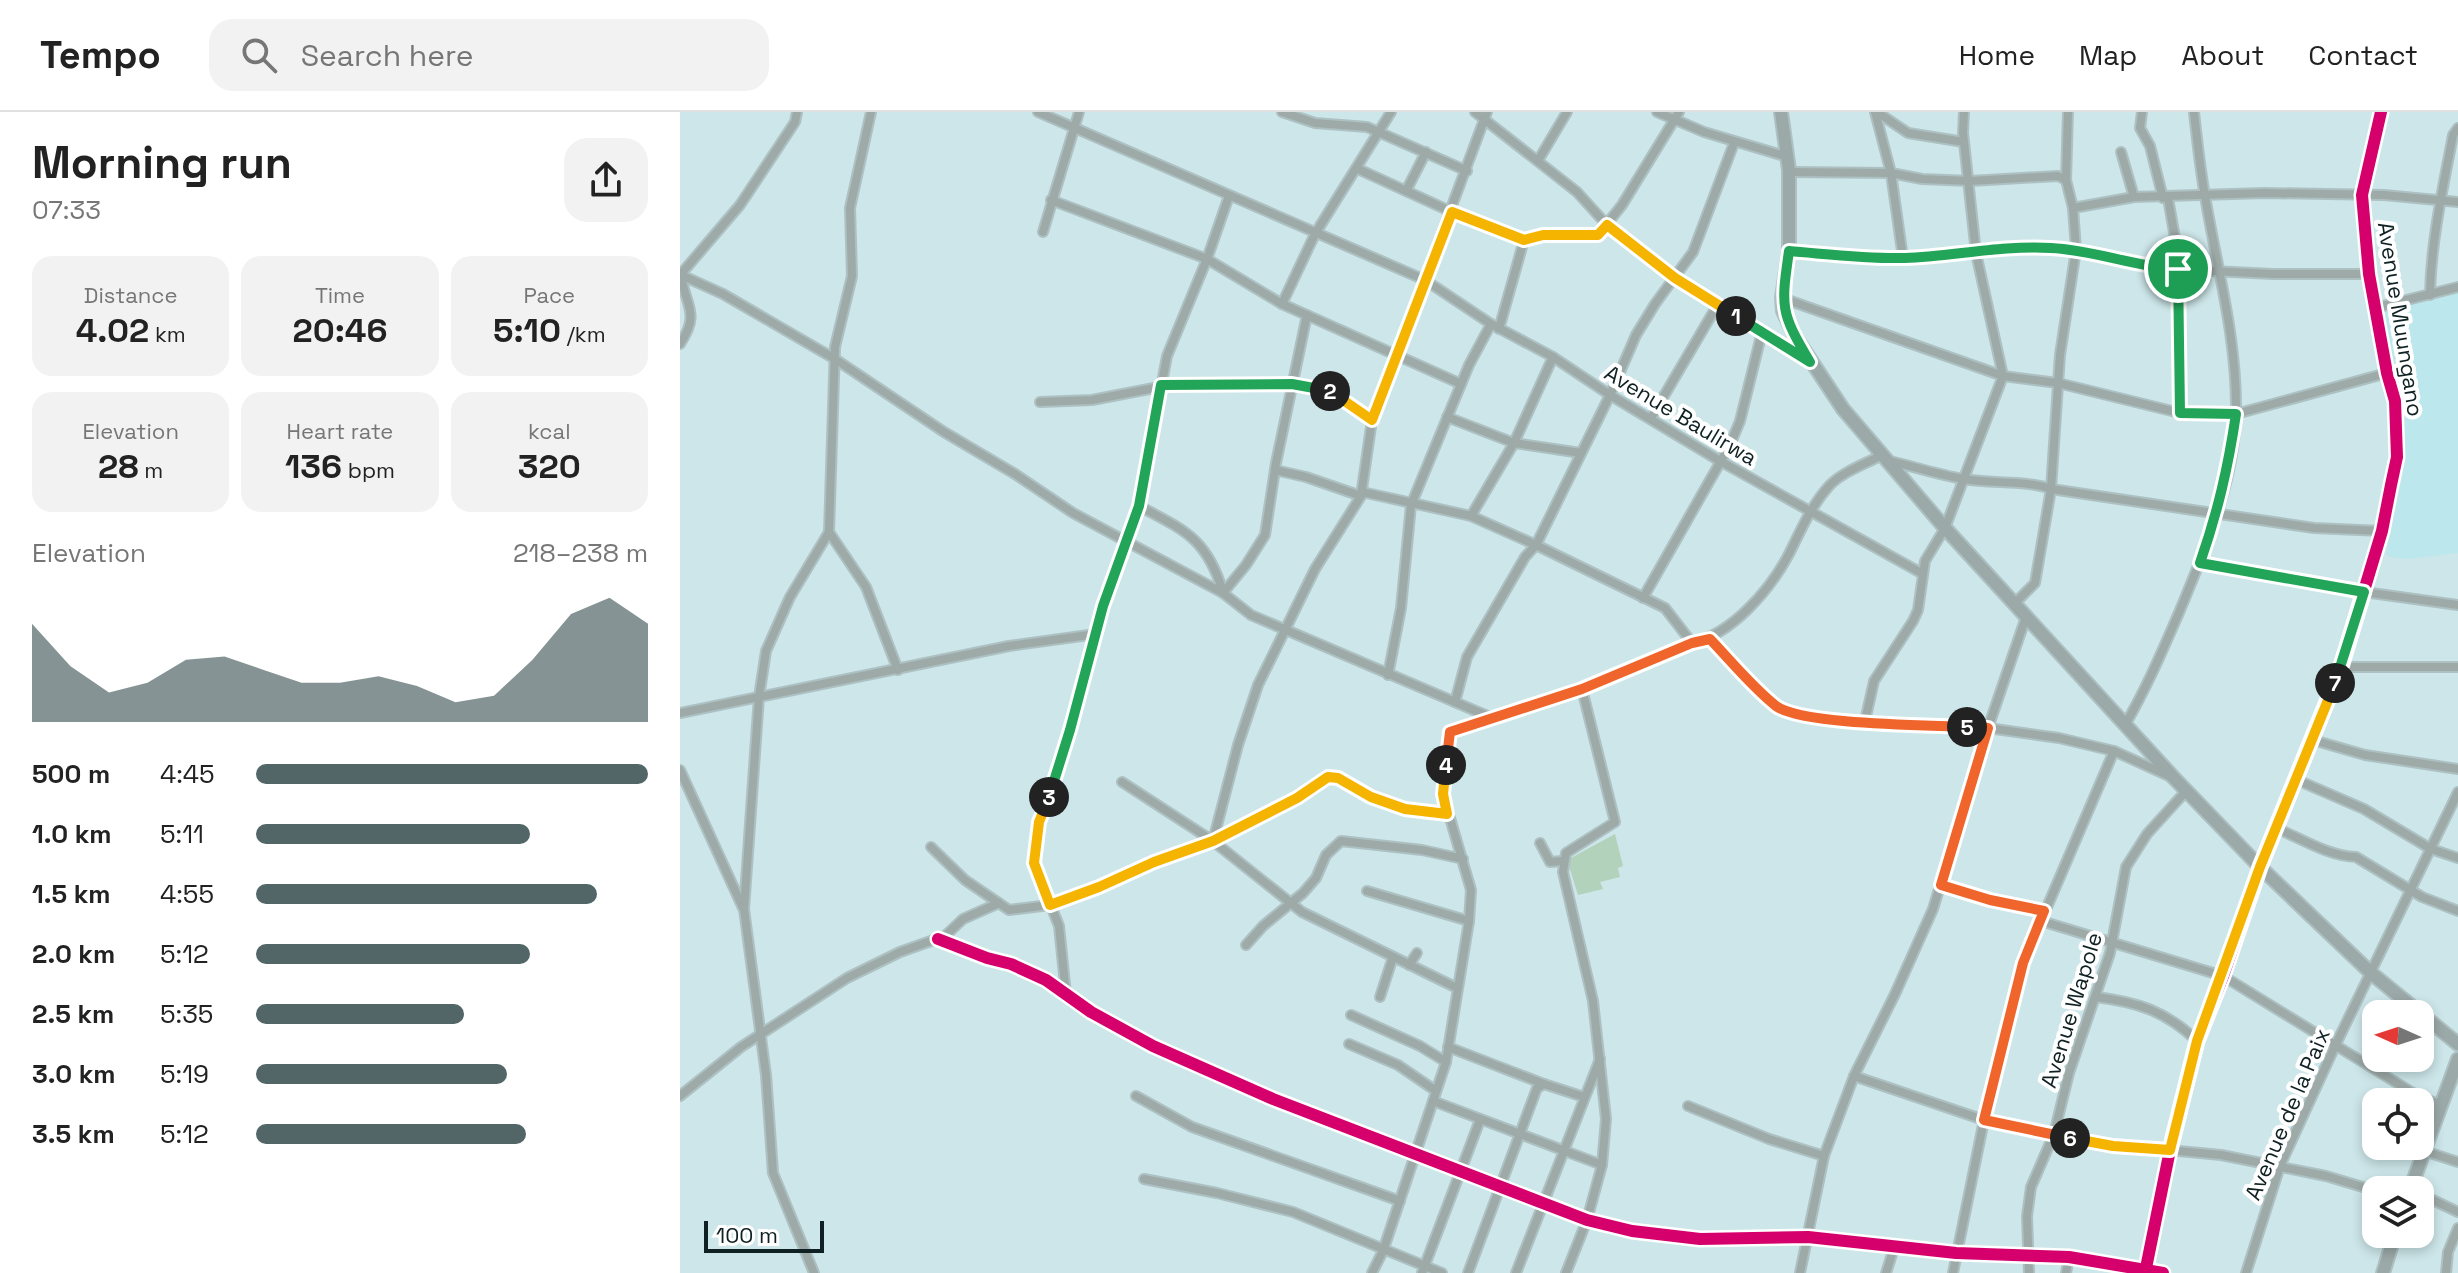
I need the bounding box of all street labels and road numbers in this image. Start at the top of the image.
street label: Avenue Muungano [2372,220,2430,418]
street label: Avenue Baulirwa [1600,358,1763,472]
street label: Avenue Wapole [2034,929,2108,1091]
street label: Avenue de la Paix [2238,1024,2336,1204]

